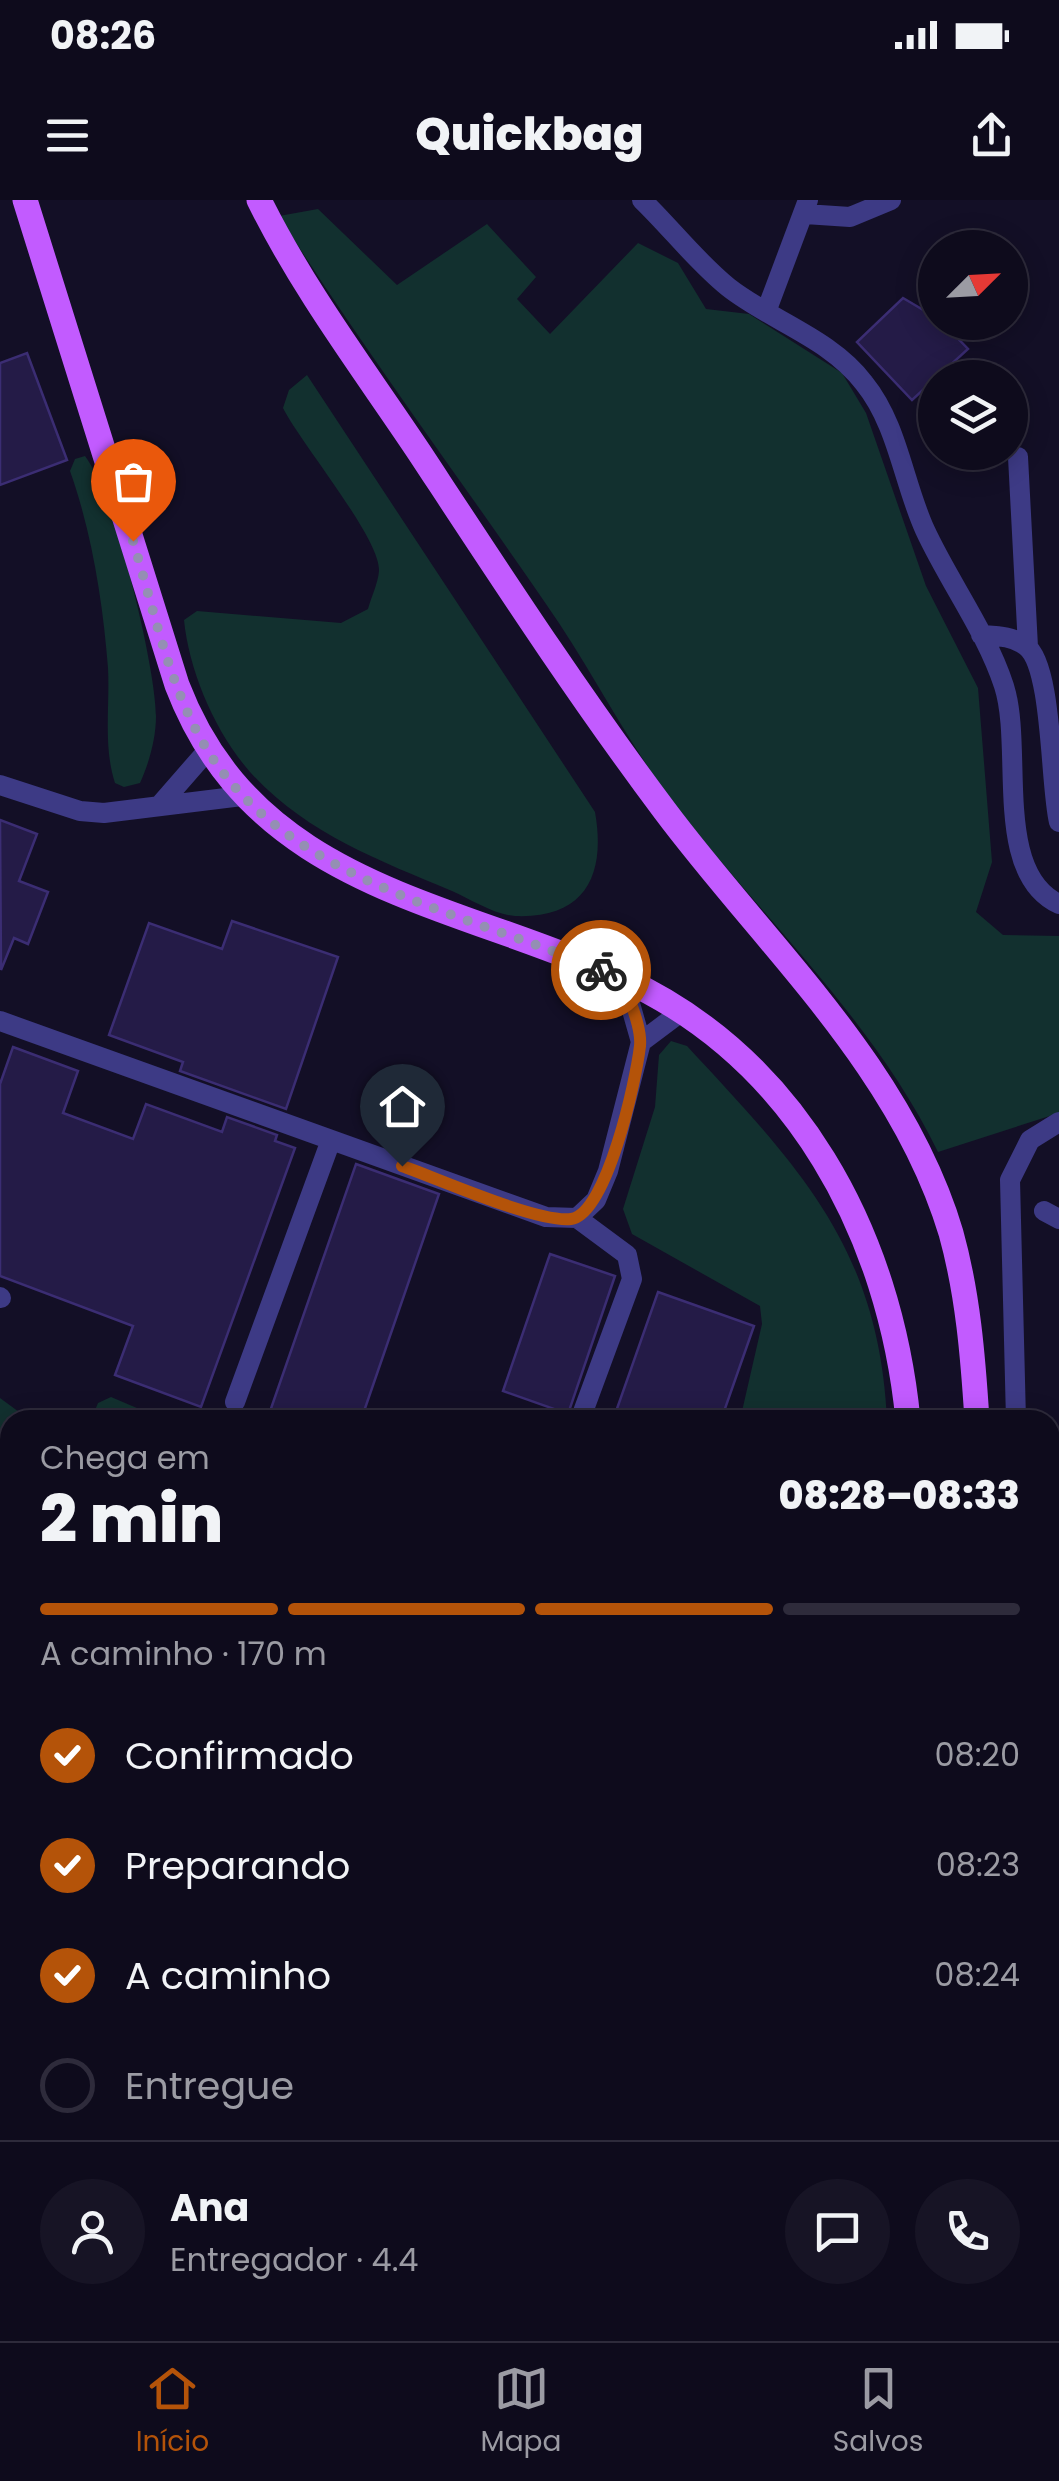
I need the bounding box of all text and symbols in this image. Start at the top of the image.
text: 08:26 [50,9,156,62]
text: Quickbag [415,103,644,166]
icon: menu [40,108,95,163]
icon: share [964,108,1019,163]
north arrow [918,230,1028,340]
map controls [918,230,1028,470]
button: layers [918,360,1028,470]
pin [91,439,176,542]
icon: bag [106,454,161,509]
courier [551,920,651,1020]
icon: bike [574,943,629,998]
pin [360,1064,445,1167]
icon: home [375,1079,430,1134]
text: Chega em [40,1435,210,1480]
text: 08:28–08:33 [779,1469,1020,1522]
text: 2 min [40,1474,223,1565]
text: A caminho · 170 m [40,1631,327,1676]
icon: check [40,1728,95,1783]
text: Confirmado [125,1729,354,1782]
text: 08:20 [934,1732,1020,1777]
icon: check [40,1838,95,1893]
text: Preparando [125,1839,350,1892]
text: 08:23 [936,1842,1020,1887]
icon: check [40,1948,95,2003]
text: A caminho [125,1949,331,2002]
text: 08:24 [934,1952,1020,1997]
text: Entregue [125,2059,294,2112]
button: person [40,2179,145,2284]
button: chat [785,2179,890,2284]
button: phone [915,2179,1020,2284]
text: Ana [170,2181,249,2234]
text: Entregador · 4.4 [170,2237,418,2282]
tab: Início [136,2361,209,2463]
tab: Mapa [481,2361,561,2463]
tab: Salvos [833,2361,923,2463]

